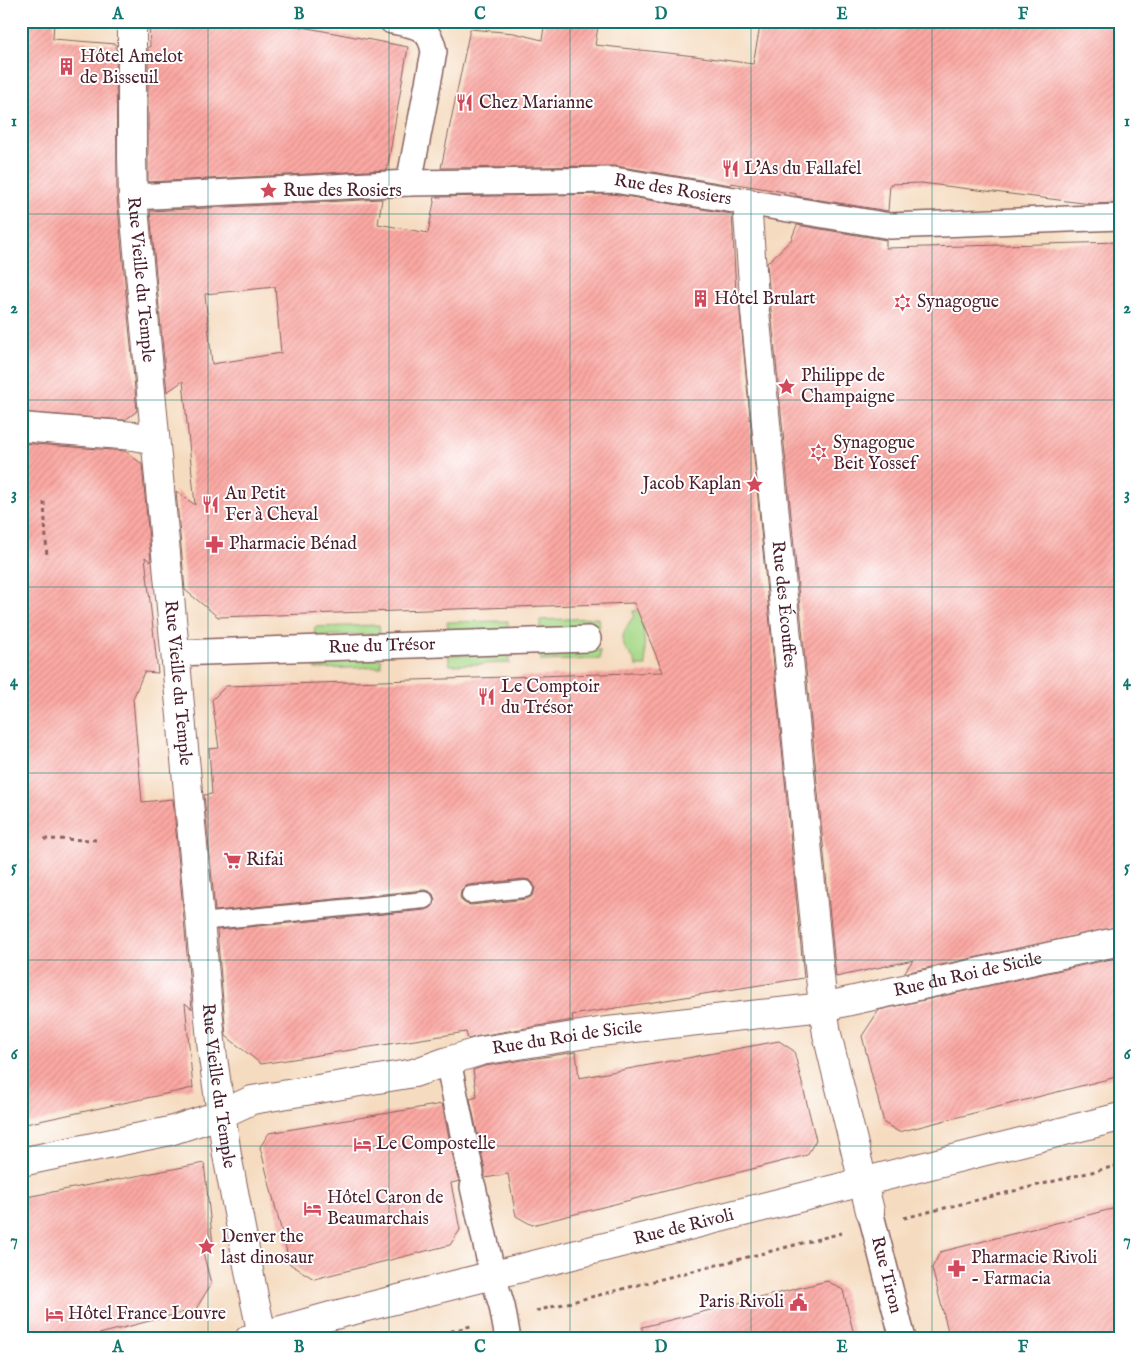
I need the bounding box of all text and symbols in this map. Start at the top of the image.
text: A [112,5,125,25]
text: B [294,5,305,25]
text: C [474,5,486,25]
text: D [655,5,668,25]
text: E [836,5,848,25]
text: F [1018,5,1029,25]
place label: Hôtel Amelot de Bisseuil [80,46,183,90]
building icon: Hôtel Amelot de Bisseuil [56,57,76,77]
place label: Chez Marianne [479,92,593,115]
restaurant icon: Chez Marianne [455,93,475,113]
text: 1 [11,112,17,132]
text: 1 [1124,112,1130,132]
place label: L'As du Fallafel [744,158,861,181]
restaurant icon: L'As du Fallafel [720,159,740,179]
street label: Rue des Rosiers [612,169,733,211]
place label: Rue des Rosiers [283,180,402,203]
place icon: Rue des Rosiers [259,181,279,201]
street label: Rue Vieille du Temple [122,196,160,363]
place label: Hôtel Brulart [714,288,816,311]
building icon: Hôtel Brulart [690,289,710,309]
place label: Synagogue [917,291,999,314]
synagogue icon: Synagogue [893,292,913,312]
text: 2 [10,299,18,319]
text: 2 [1123,299,1131,319]
place label: Philippe de Champaigne [801,365,895,409]
place icon: Philippe de Champaigne [777,376,797,396]
place label: Synagogue Beit Yossef [833,432,920,476]
synagogue icon: Synagogue Beit Yossef [809,443,829,463]
place label: Jacob Kaplan [641,473,741,496]
place icon: Jacob Kaplan [745,474,765,494]
place label: Au Petit Fer à Cheval [224,483,318,527]
text: 3 [11,485,17,505]
text: 3 [1124,485,1130,505]
restaurant icon: Au Petit Fer à Cheval [201,494,221,514]
place label: Pharmacie Bénad [229,533,357,556]
pharmacy icon: Pharmacie Bénad [205,534,225,554]
street label: Rue des Écouffes [766,540,801,669]
street label: Rue Vieille du Temple [159,599,197,767]
street label: Rue du Trésor [328,633,436,659]
text: 4 [10,672,19,692]
text: 4 [1123,672,1132,692]
place label: Le Comptoir du Trésor [501,676,600,720]
restaurant icon: Le Comptoir du Trésor [477,687,497,707]
place label: Rifai [246,849,284,872]
supermarket icon: Rifai [222,850,242,870]
text: 5 [11,858,17,878]
text: 5 [1124,858,1130,878]
street label: Rue du Roi de Sicile [891,947,1044,1002]
street label: Rue Vieille du Temple [196,1002,241,1170]
street label: Rue du Roi de Sicile [490,1016,643,1061]
text: 6 [11,1045,19,1065]
text: 6 [1124,1045,1132,1065]
place label: Le Compostelle [376,1133,496,1156]
hotel icon: Le Compostelle [352,1134,372,1154]
place label: Hôtel Caron de Beaumarchais [327,1187,443,1231]
hotel icon: Hôtel Caron de Beaumarchais [303,1198,323,1218]
street label: Rue de Rivoli [631,1203,736,1251]
place label: Denver the last dinosaur [221,1226,314,1270]
text: 7 [10,1231,18,1251]
text: 7 [1123,1231,1131,1251]
street label: Rue Tiron [865,1234,908,1316]
place icon: Denver the last dinosaur [197,1237,217,1257]
place label: Pharmacie Rivoli - Farmacia [971,1247,1097,1291]
pharmacy icon: Pharmacie Rivoli - Farmacia [947,1258,967,1278]
place label: Paris Rivoli [699,1291,784,1314]
public building icon: Paris Rivoli [788,1292,808,1312]
place label: Hôtel France Louvre [68,1303,226,1326]
hotel icon: Hôtel France Louvre [44,1304,64,1324]
text: A [112,1338,125,1358]
text: B [294,1338,305,1358]
text: C [474,1338,486,1358]
text: D [655,1338,668,1358]
text: E [836,1338,848,1358]
text: F [1018,1338,1029,1358]

